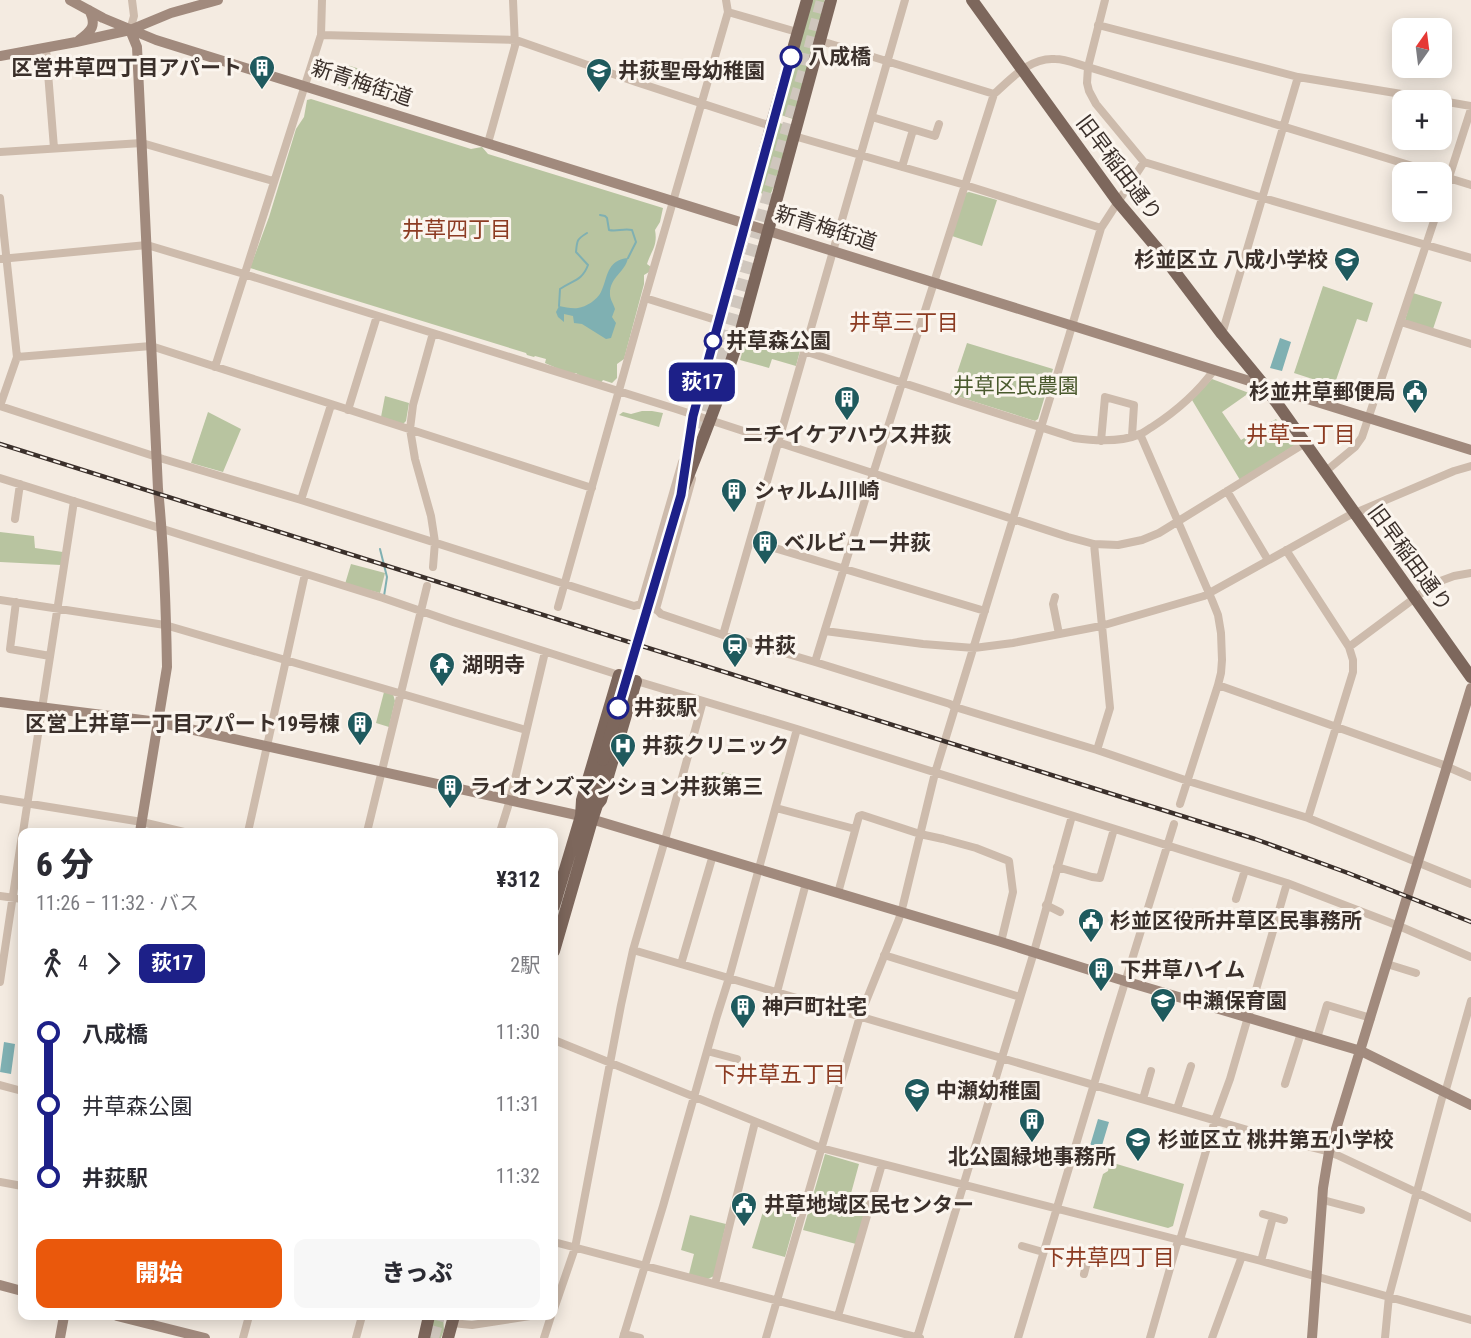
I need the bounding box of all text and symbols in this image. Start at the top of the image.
north arrow [1392,18,1452,78]
map controls [1392,18,1452,222]
place label: 八成橋 [808,45,871,69]
marker: 八成橋 [780,46,802,68]
building icon: 区営井草四丁目アパート [247,53,277,91]
street label: 新青梅街道 [308,55,416,111]
place label: 区営井草四丁目アパート [11,56,242,80]
school or university icon: 井荻聖母幼稚園 [584,56,614,94]
place label: 井荻聖母幼稚園 [618,59,765,83]
button: + [1392,90,1452,150]
street label: 旧早稲田通り [1072,110,1166,226]
button: − [1392,162,1452,222]
street label: 新青梅街道 [772,201,880,255]
district label: 井草四丁目 [402,217,512,242]
school or university icon: 杉並区立 八成小学校 [1332,245,1362,283]
place label: 杉並区立 八成小学校 [1134,248,1328,272]
district label: 井草三丁目 [849,310,959,335]
place label: 井草森公園 [726,329,831,353]
marker: 井草森公園 [704,332,722,350]
line badge: 荻17 [668,362,736,401]
text: 荻17 [681,370,723,394]
park label: 井草区民農園 [953,374,1079,398]
public building icon: 杉並井草郵便局 [1400,377,1430,415]
place label: 杉並井草郵便局 [1249,380,1396,404]
building icon: ニチイケアハウス井荻 [832,384,862,422]
district label: 井草二丁目 [1246,422,1356,447]
place label: ニチイケアハウス井荻 [742,423,952,447]
building icon: シャルム川崎 [719,476,749,514]
place label: シャルム川崎 [754,479,880,503]
street label: 旧早稲田通り [1363,500,1457,616]
building icon: ベルビュー井荻 [750,528,780,566]
place label: ベルビュー井荻 [784,531,931,555]
station icon: 井荻 [720,631,750,669]
place label: 井荻 [754,634,796,658]
temple icon: 湖明寺 [427,650,457,688]
place label: 湖明寺 [462,653,525,677]
place label: 井荻駅 [634,696,697,720]
marker: 井荻駅 [607,697,629,719]
building icon: 区営上井草一丁目アパート19号棟 [345,709,375,747]
place label: 区営上井草一丁目アパート19号棟 [25,712,340,736]
hospital icon: 井荻クリニック [608,731,638,769]
place label: 井荻クリニック [642,734,789,758]
building icon: ライオンズマンション井荻第三 [435,772,465,810]
place label: ライオンズマンション井荻第三 [470,775,764,799]
text: 6 分 [36,845,93,884]
text: ¥312 [496,867,540,892]
text: 11:26 – 11:32 · バス [36,891,199,915]
public building icon: 杉並区役所井草区民事務所 [1076,906,1106,944]
place label: 杉並区役所井草区民事務所 [1110,909,1362,933]
icon: walk [36,947,69,980]
icon: forward [97,947,130,980]
text: 4 [78,951,88,975]
text: 荻17 [151,951,193,975]
text: 2駅 [510,953,540,977]
building icon: 下井草ハイム [1086,955,1116,993]
place label: 下井草ハイム [1120,958,1245,982]
school or university icon: 中瀬保育園 [1148,986,1178,1024]
place label: 中瀬保育園 [1182,989,1287,1013]
building icon: 神戸町社宅 [728,992,758,1030]
place label: 神戸町社宅 [762,995,867,1019]
text: 11:30 [496,1020,540,1044]
text: 八成橋 [82,1022,148,1047]
district label: 下井草五丁目 [714,1062,846,1087]
school or university icon: 中瀬幼稚園 [902,1076,932,1114]
place label: 中瀬幼稚園 [936,1079,1041,1103]
text: 11:31 [496,1092,540,1116]
text: 井草森公園 [82,1094,192,1119]
building icon: 北公園緑地事務所 [1017,1106,1047,1144]
school or university icon: 杉並区立 桃井第五小学校 [1123,1125,1153,1163]
place label: 杉並区立 桃井第五小学校 [1158,1128,1394,1152]
place label: 北公園緑地事務所 [948,1145,1116,1169]
text: 11:32 [496,1164,540,1188]
text: 井荻駅 [82,1166,148,1191]
public building icon: 井草地域区民センター [729,1190,759,1228]
place label: 井草地域区民センター [764,1193,974,1217]
button: 開始 [36,1239,282,1308]
button: きっぷ [294,1239,540,1308]
district label: 下井草四丁目 [1043,1245,1175,1270]

